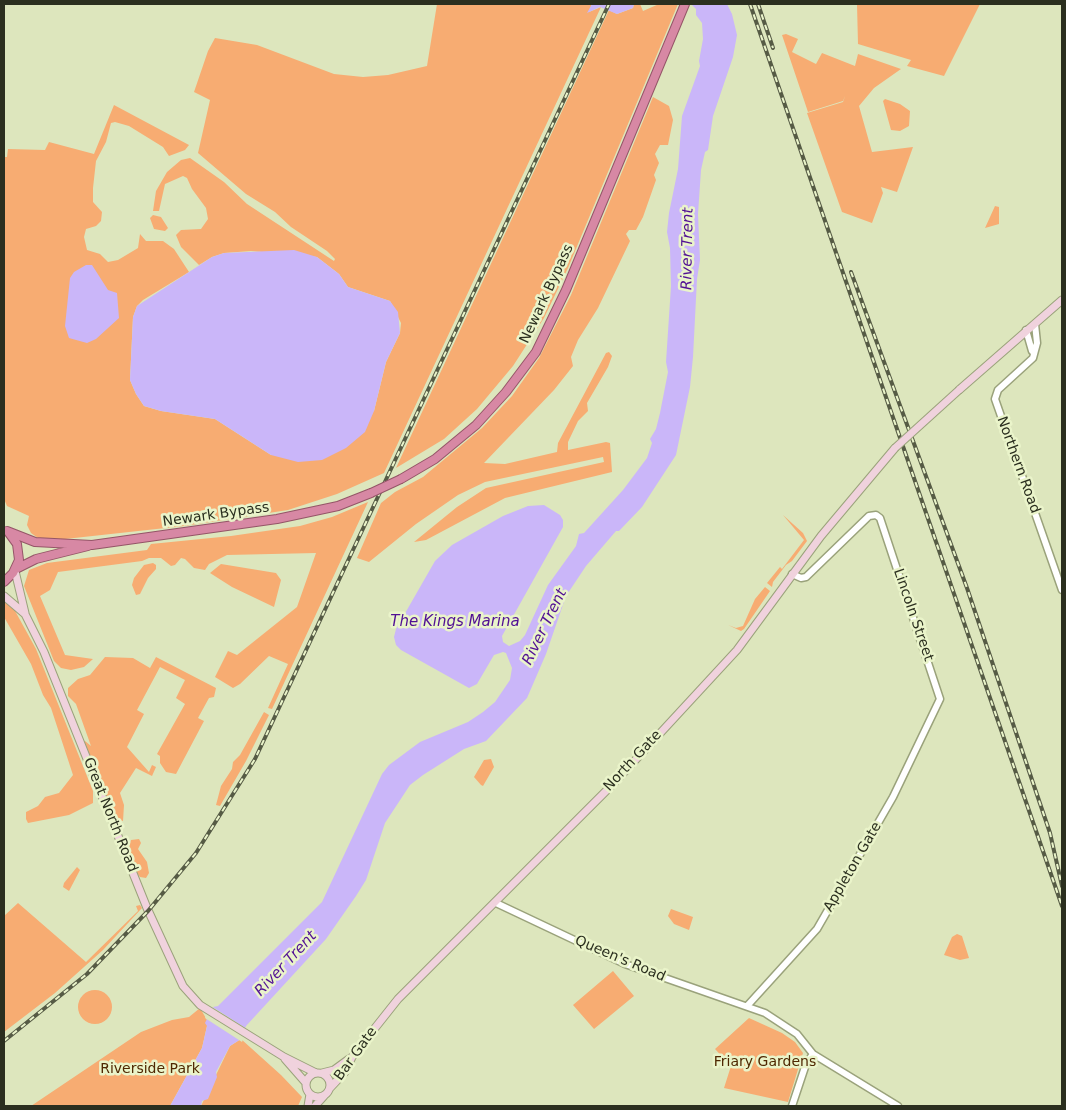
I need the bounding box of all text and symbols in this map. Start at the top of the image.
water label: River Trent [678,208,698,290]
street label: Newark Bypass [517,242,577,346]
street label: Northern Road [993,414,1043,516]
street label: Newark Bypass [162,499,270,531]
street label: Lincoln Street [889,567,937,663]
water label: River Trent [519,586,571,668]
water label: The Kings Marina [390,613,520,631]
street label: North Gate [601,727,665,795]
street label: Great North Road [79,755,141,875]
street label: Appleton Gate [821,819,885,915]
water label: River Trent [251,928,321,1000]
street label: Queen's Road [572,932,668,986]
street label: Bar Gate [331,1024,381,1084]
park label: Friary Gardens [714,1054,816,1070]
park label: Riverside Park [100,1061,200,1077]

